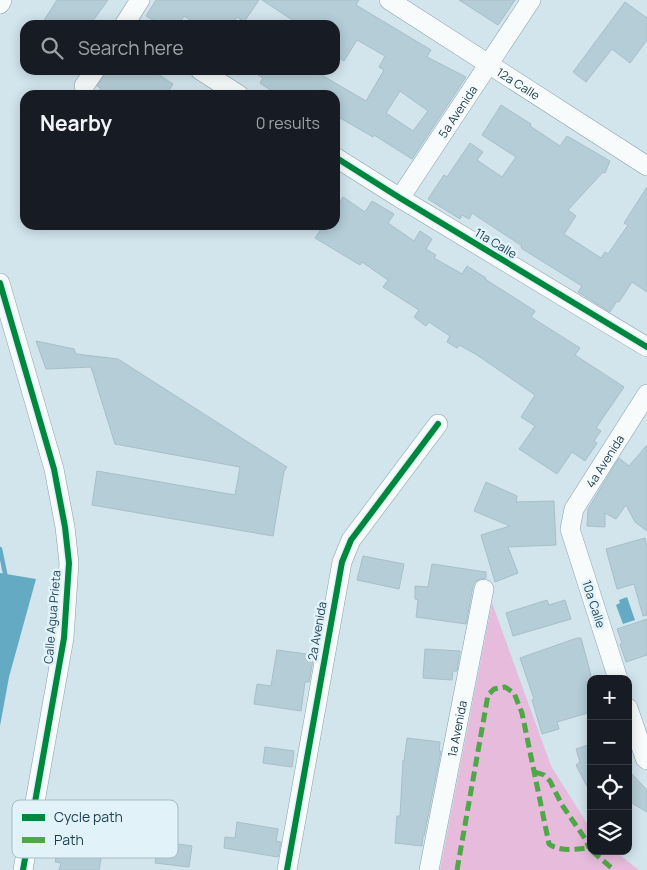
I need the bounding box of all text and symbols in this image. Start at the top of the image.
search box [20,20,340,75]
icon: search [38,34,66,62]
text: Search here [78,35,184,61]
street label: 12a Calle [494,63,544,104]
street label: 5a Avenida [434,82,481,141]
text: Nearby [40,109,112,137]
text: 0 results [256,112,320,134]
street label: 11a Calle [472,224,520,262]
street label: 4a Avenida [581,431,628,491]
street label: Calle Agua Prieta [39,569,65,665]
street label: 10a Calle [578,578,610,630]
street label: 2a Avenida [303,600,331,662]
map controls [587,675,632,855]
button: + [587,675,632,720]
street label: 1a Avenida [443,699,471,758]
button: − [587,720,632,765]
button: locate [587,765,632,810]
legend [12,800,178,858]
text: Cycle path [54,807,123,826]
button: layers [587,810,632,855]
text: Path [54,830,84,849]

